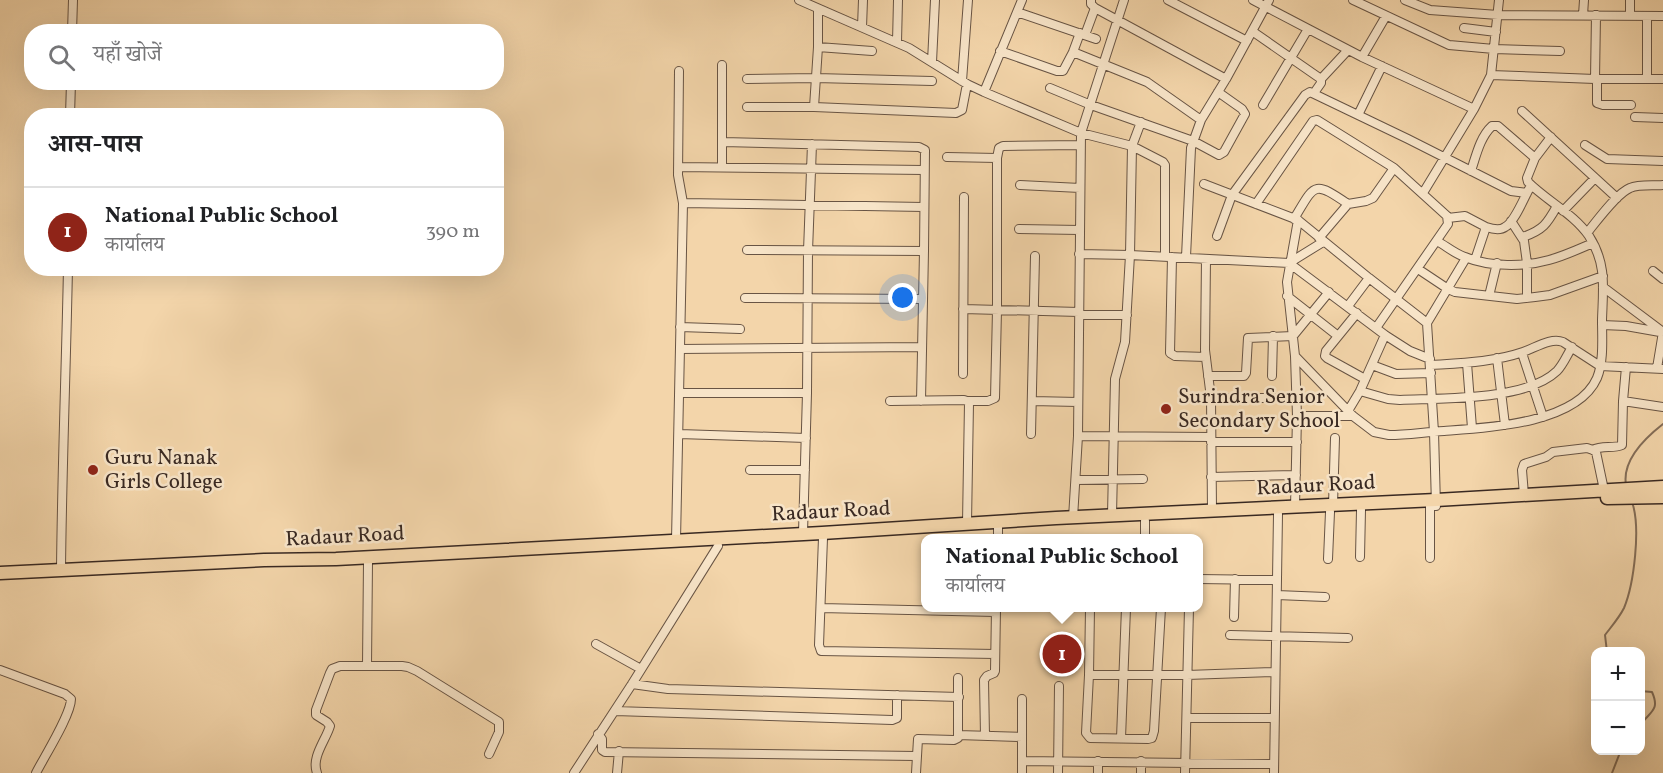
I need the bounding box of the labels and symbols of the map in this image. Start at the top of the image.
your location [888,283,917,312]
place label: Surindra Senior Secondary School [1178,383,1340,436]
marker: Surindra Senior Secondary School [1159,402,1173,416]
place label: Guru Nanak Girls College [105,444,223,497]
marker: Guru Nanak Girls College [86,463,100,477]
street label: Radaur Road [1256,468,1376,504]
street label: Radaur Road [771,494,891,530]
street label: Radaur Road [285,519,405,555]
pin: 1 [1042,632,1082,676]

